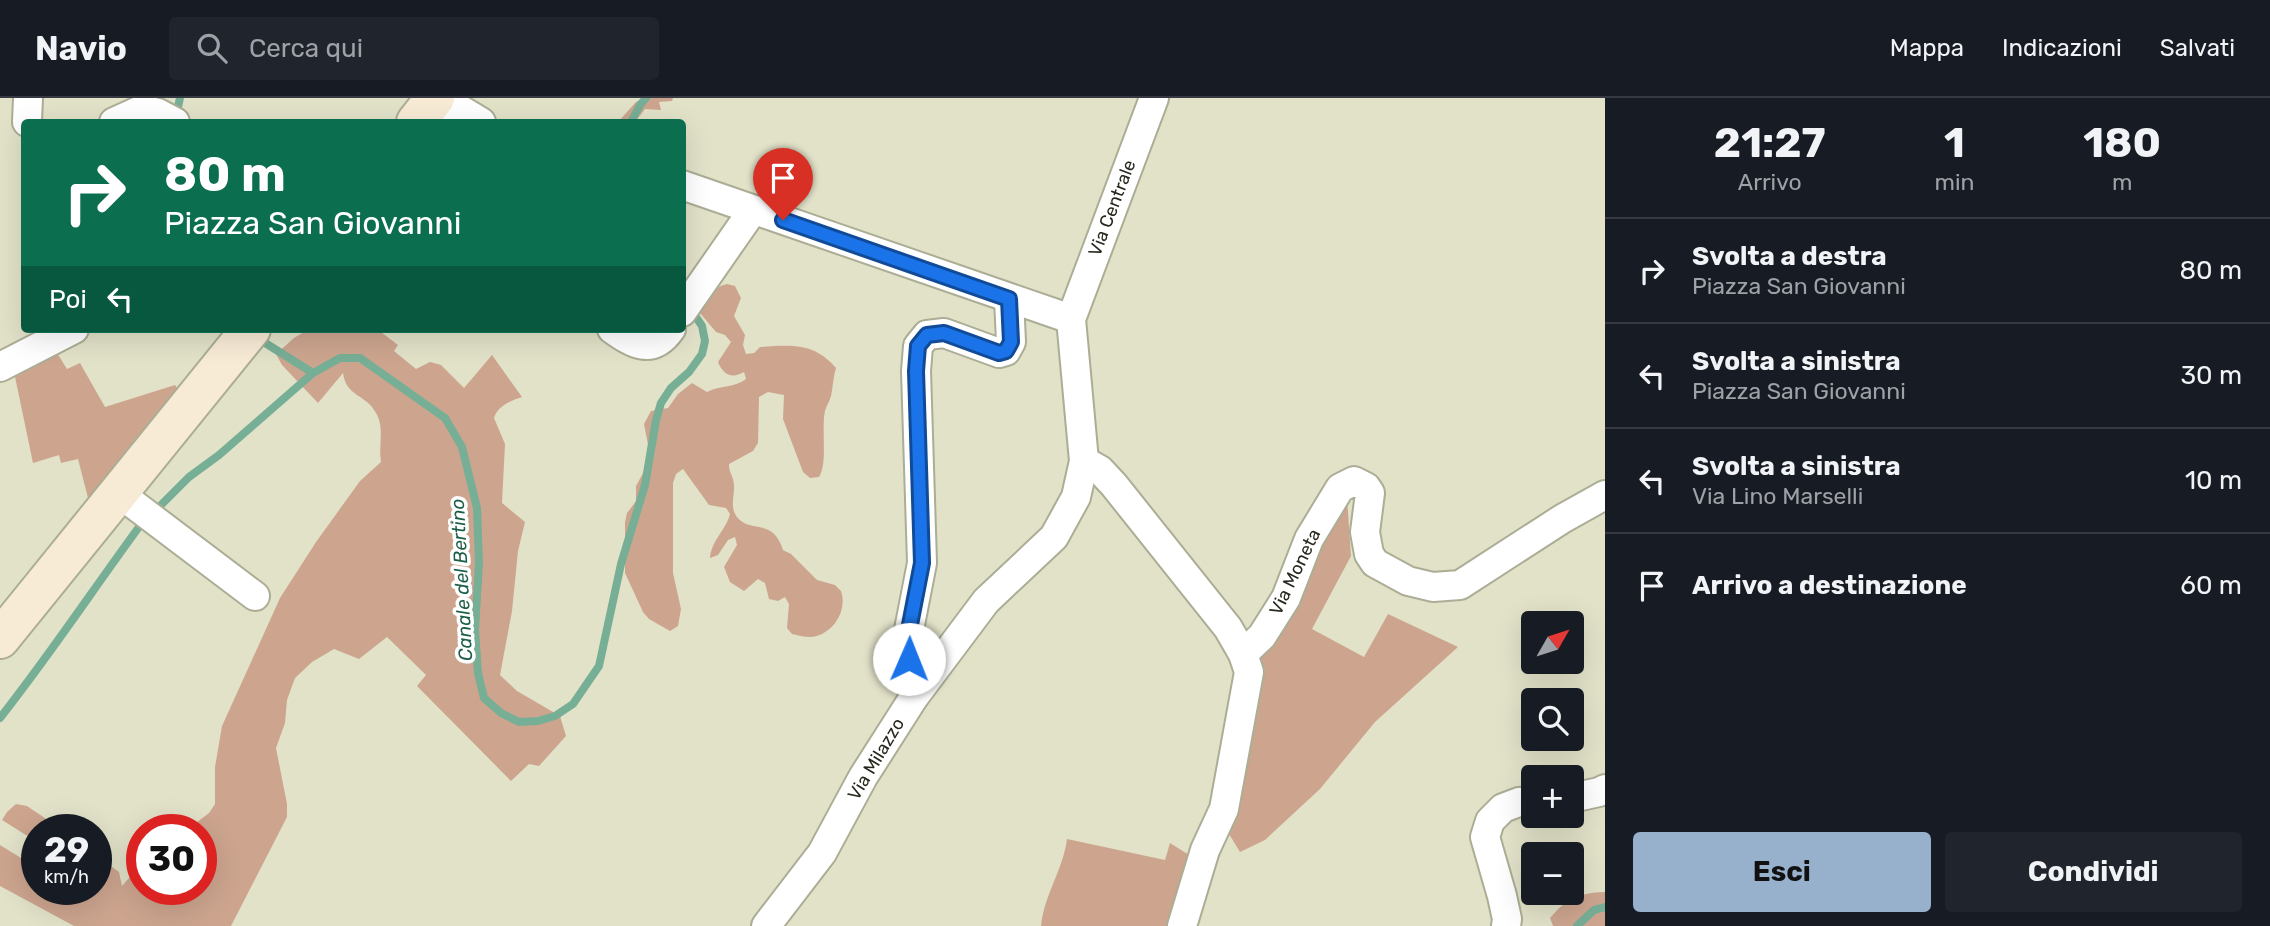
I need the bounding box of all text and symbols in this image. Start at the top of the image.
search box [169,17,659,80]
text: Navio [35,29,127,68]
icon: search [193,29,231,67]
text: Cerca qui [249,33,363,64]
text: Mappa [1890,34,1964,62]
text: Indicazioni [2002,34,2122,62]
text: Salvati [2160,34,2235,62]
text: 21:27 [1714,118,1826,168]
text: 1 [1944,118,1965,168]
text: 180 [2083,118,2161,168]
text: 80 m [164,145,286,203]
icon: right [49,147,140,238]
pin [753,148,813,220]
street label: Via Centrale [1084,157,1140,259]
icon: arrive [764,159,802,197]
text: Arrivo [1738,168,1802,196]
text: min [1934,168,1974,196]
text: m [2112,168,2132,196]
text: Piazza San Giovanni [164,204,461,242]
text: Svolta a destra [1692,241,1887,272]
icon: right [1633,252,1671,290]
text: 80 m [2179,255,2242,286]
text: Piazza San Giovanni [1692,272,1906,300]
icon: left [101,280,139,318]
text: Poi [49,284,87,315]
text: Svolta a sinistra [1692,346,1901,377]
icon: left [1633,357,1671,395]
text: 30 m [2180,360,2242,391]
text: Piazza San Giovanni [1692,377,1906,405]
text: Svolta a sinistra [1692,451,1901,482]
icon: left [1633,462,1671,500]
text: 10 m [2185,465,2242,496]
text: Via Lino Marselli [1692,482,1863,510]
water label: Canale del Bertino [446,498,477,662]
street label: Via Moneta [1265,525,1325,619]
icon: arrive [1633,567,1671,605]
text: Arrivo a destinazione [1692,570,1967,601]
text: 60 m [2180,570,2242,601]
north arrow [1521,611,1584,674]
map controls [1521,611,1584,905]
position arrow [872,622,946,696]
button: search [1521,688,1584,751]
street label: Via Milazzo [843,714,909,804]
button: + [1521,765,1584,828]
speed limit sign: 30 [126,814,217,905]
text: 29 [44,829,89,871]
button: Esci [1633,832,1931,912]
button: Condividi [1945,832,2242,912]
button: − [1521,842,1584,905]
text: km/h [44,866,89,888]

